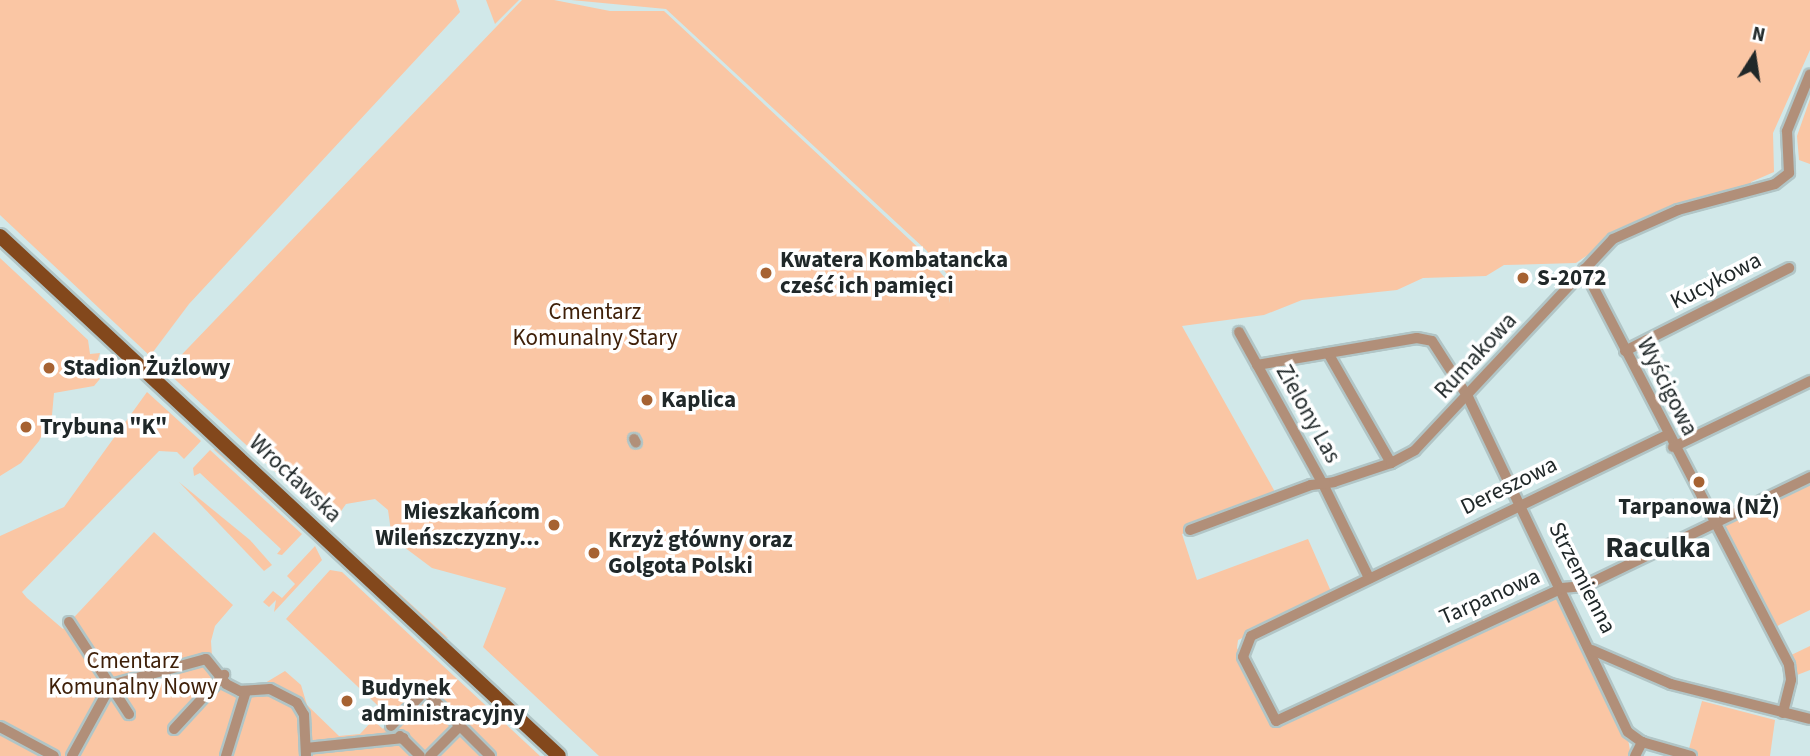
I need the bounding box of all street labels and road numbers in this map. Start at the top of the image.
street label: Kucykowa [1666,246,1766,316]
street label: Rumakowa [1429,307,1523,405]
street label: Wyścigowa [1631,333,1703,441]
street label: Zielony Las [1270,360,1346,468]
street label: Wrocławska [243,429,347,529]
street label: Dereszowa [1456,451,1562,521]
street label: Strzemienna [1542,518,1622,638]
street label: Tarpanowa [1435,563,1545,631]

